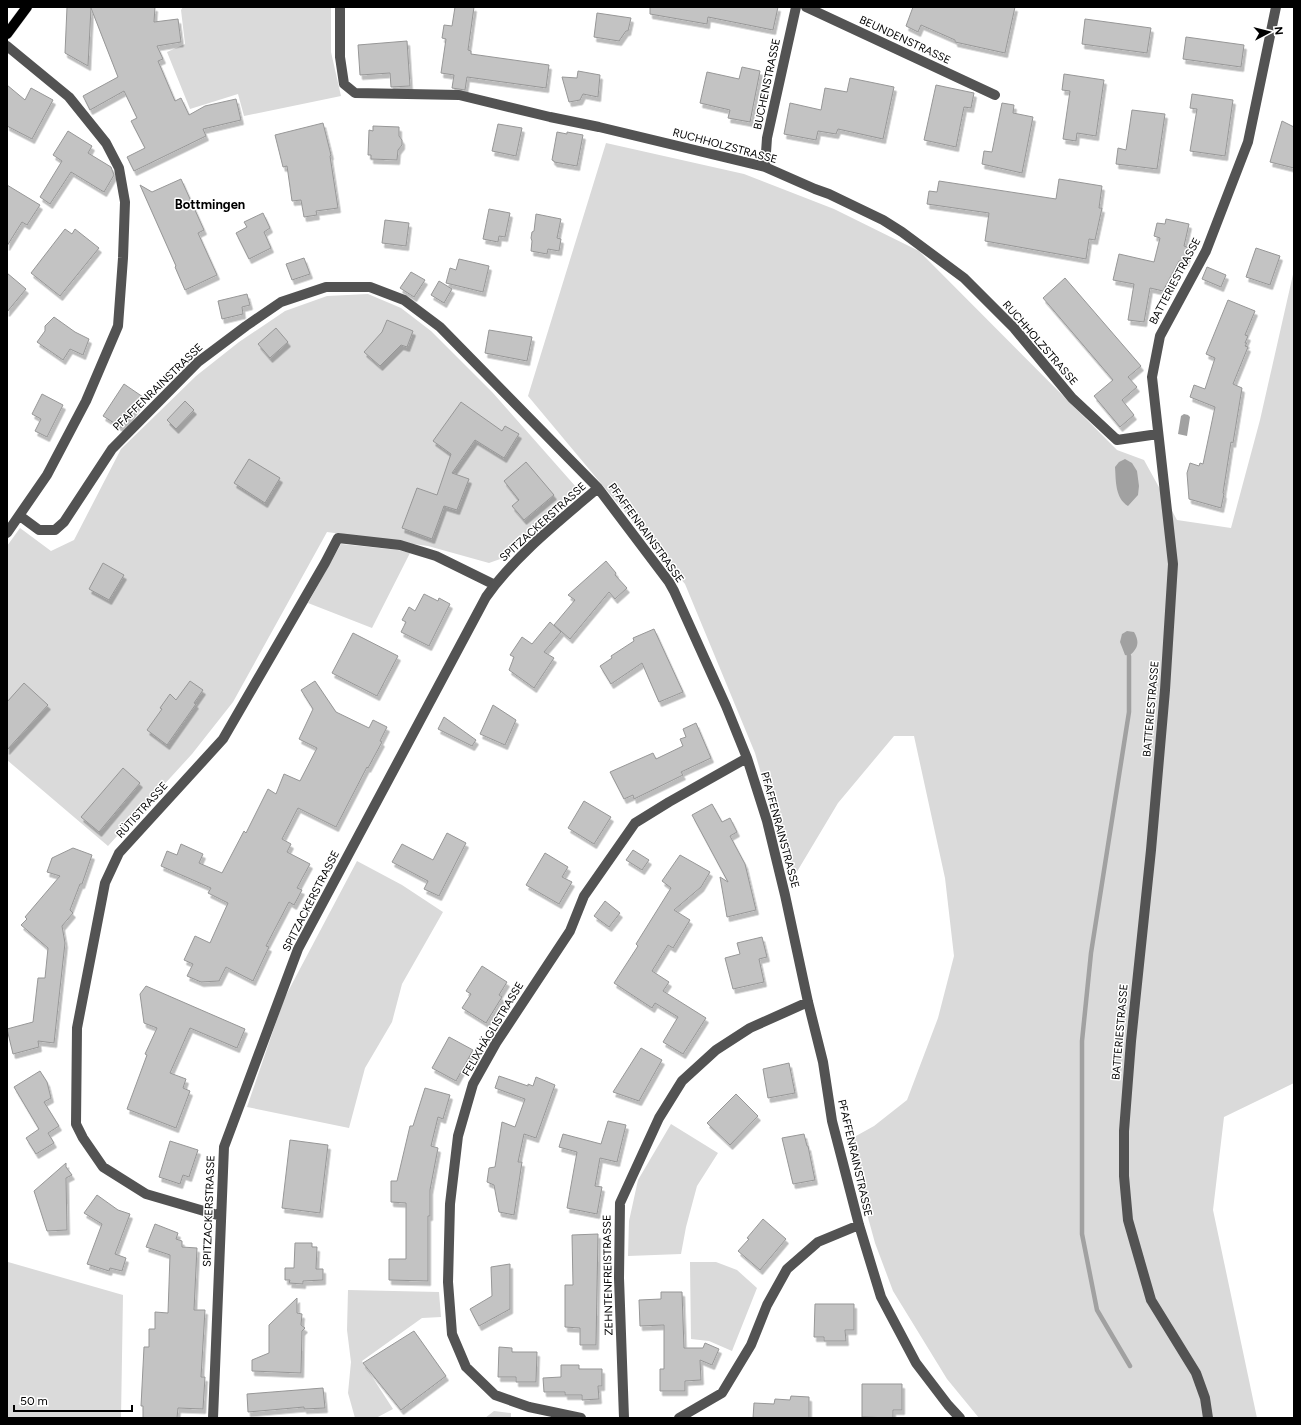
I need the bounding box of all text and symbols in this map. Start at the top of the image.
north arrow [1249,12,1289,52]
street label: BEUNDENSTRASSE [857,13,953,67]
text: N [1271,26,1285,36]
street label: BUCHENSTRASSE [751,37,783,131]
street label: RUCHHOLZSTRASSE [671,126,779,166]
district label: Bottmingen [175,197,245,212]
street label: BATTERIESTRASSE [1147,235,1203,327]
street label: RUCHHOLZSTRASSE [1000,298,1080,388]
street label: PFAFFENRAINSTRASSE [110,341,206,433]
street label: SPITZACKERSTRASSE [497,480,589,564]
street label: PFAFFENRAINSTRASSE [606,481,686,585]
street label: BATTERIESTRASSE [1140,660,1162,758]
street label: PFAFFENRAINSTRASSE [758,770,802,890]
street label: RÜTISTRASSE [113,779,171,841]
street label: SPITZACKERSTRASSE [280,848,342,954]
street label: FELIXHÄGLISTRASSE [460,979,526,1079]
street label: BATTERIESTRASSE [1109,983,1131,1081]
street label: PFAFFENRAINSTRASSE [835,1098,875,1218]
street label: SPITZACKERSTRASSE [201,1155,217,1267]
street label: ZEHNTENFREISTRASSE [600,1214,616,1336]
scale bar [14,1387,132,1413]
text: 50 m [20,1394,48,1408]

